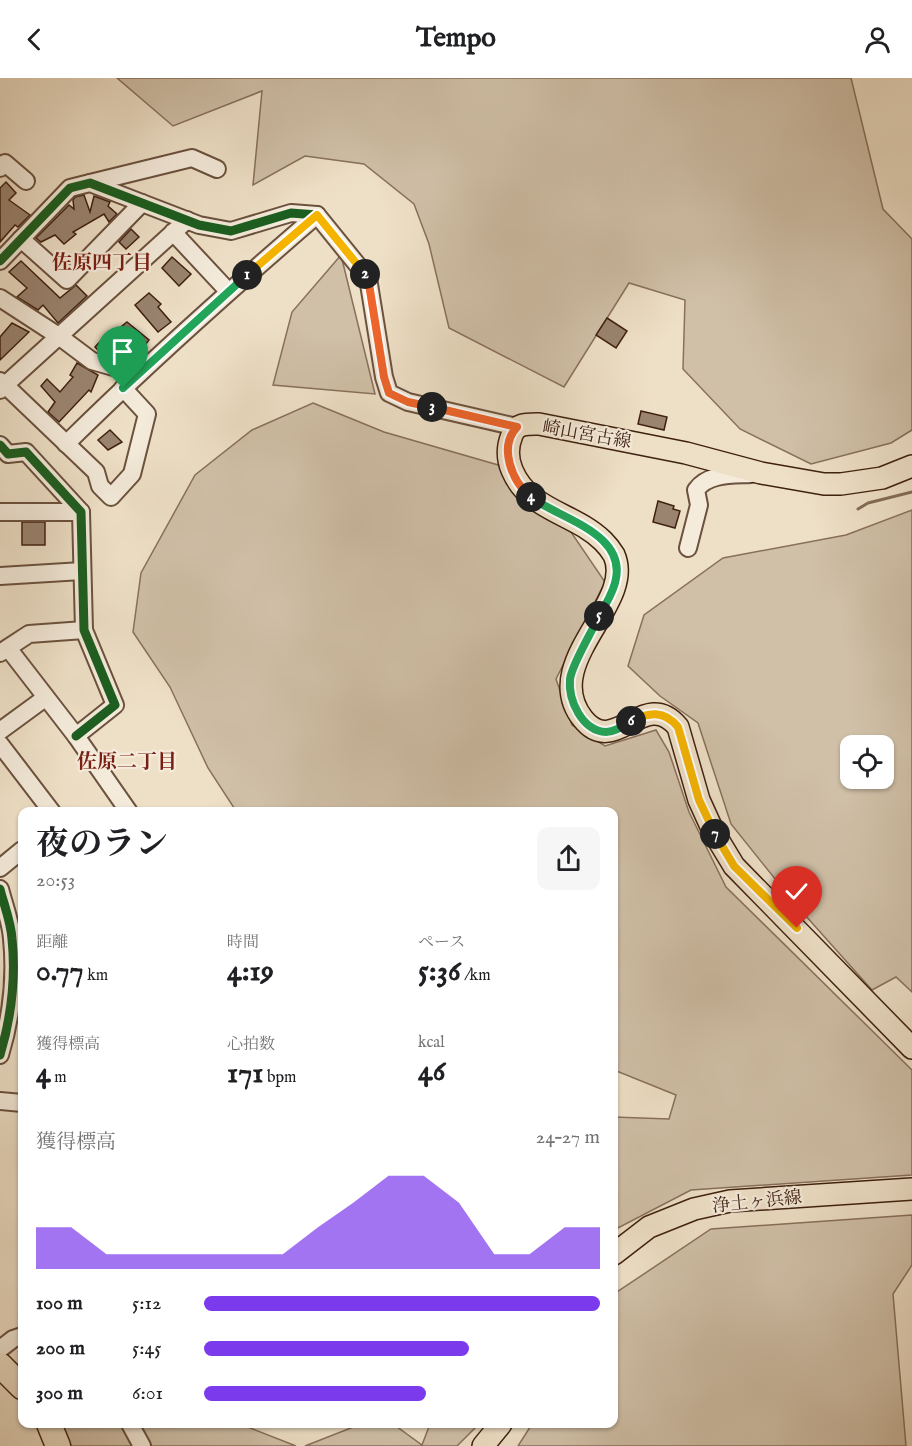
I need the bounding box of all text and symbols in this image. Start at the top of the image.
text: Tempo [416,22,496,56]
icon: back [18,23,51,56]
icon: person [861,23,894,56]
district label: 佐原四丁目 [52,251,152,276]
pin: 2 [350,259,380,289]
pin: 1 [232,260,262,290]
text: 2 [361,264,369,284]
text: 1 [244,265,250,285]
pin [97,326,148,388]
icon: arrive [106,335,139,368]
pin: 3 [417,392,447,422]
text: 3 [429,397,435,417]
street label: 崎山宮古線 [540,416,633,455]
pin: 4 [516,482,546,512]
text: 4 [527,487,535,507]
pin: 5 [584,601,614,631]
text: 5 [596,606,602,626]
pin: 6 [616,706,646,736]
text: 6 [628,711,634,731]
map controls [840,735,894,789]
button: locate [840,735,894,789]
district label: 佐原二丁目 [77,750,177,775]
pin: 7 [700,819,730,849]
text: 夜のラン [36,824,168,866]
text: 7 [711,824,719,844]
button: share [537,827,600,890]
pin [771,866,822,928]
text: 20:53 [36,868,75,893]
icon: check [780,875,813,908]
text: 距離 [36,933,68,953]
text: 時間 [227,933,259,953]
text: ペース [418,933,465,953]
text: 0.77 [36,953,84,991]
text: 4:19 [227,953,274,991]
text: 5:36 [418,953,461,991]
text: km [84,966,108,986]
text: /km [461,966,491,986]
text: kcal [418,1033,445,1053]
text: 獲得標高 [36,1035,100,1055]
text: 心拍数 [227,1035,275,1055]
text: 46 [418,1053,445,1091]
text: 4 [36,1055,51,1093]
text: 171 [227,1055,263,1093]
text: m [51,1068,67,1088]
text: bpm [263,1068,296,1088]
text: 24–27 m [536,1125,600,1150]
text: 獲得標高 [36,1130,116,1155]
street label: 浄土ヶ浜線 [711,1186,803,1219]
text: 100 m [36,1291,83,1316]
text: 5:12 [132,1291,161,1316]
text: 200 m [36,1336,85,1361]
text: 5:45 [132,1336,162,1361]
text: 300 m [36,1381,83,1406]
text: 6:01 [132,1381,163,1406]

